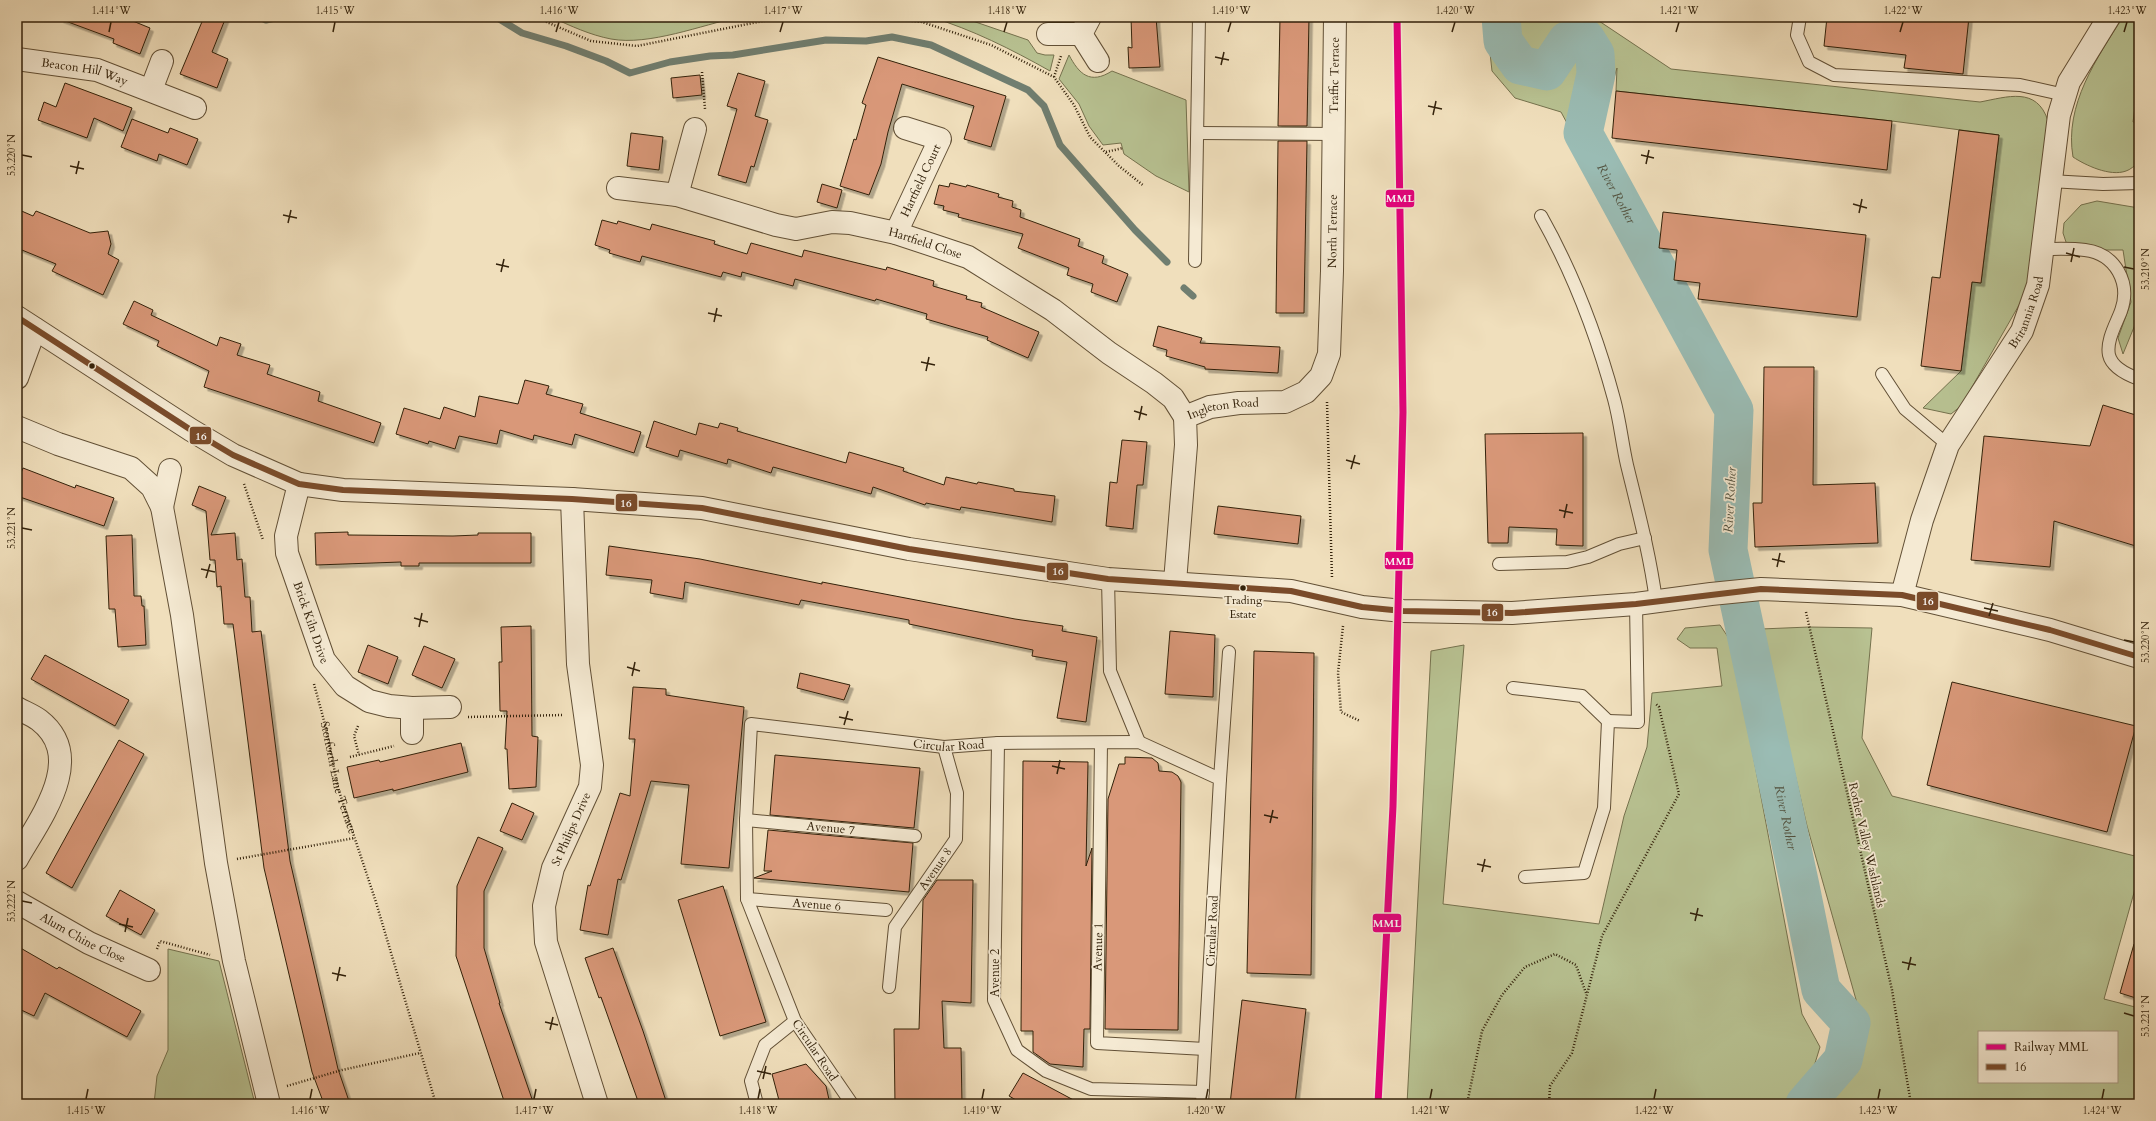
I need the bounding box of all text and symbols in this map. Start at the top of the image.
text: 1.414°W [91,4,132,18]
text: 1.415°W [315,4,356,18]
text: 1.416°W [539,4,580,18]
text: 1.417°W [763,4,804,18]
text: 1.418°W [987,4,1028,18]
text: 1.419°W [1211,4,1252,18]
text: 1.420°W [1435,4,1476,18]
text: 1.421°W [1659,4,1700,18]
text: 1.422°W [1883,4,1924,18]
text: 1.423°W [2107,4,2148,18]
street label: Traffic Terrace [1326,37,1343,114]
street label: Beacon Hill Way [40,54,131,89]
text: 53.220°N [5,134,19,176]
street label: Hartfield Court [897,141,945,220]
water label: River Rother [1592,161,1640,228]
line badge: MML [1385,189,1415,208]
text: MML [1386,191,1414,206]
street label: North Terrace [1324,194,1341,268]
street label: Hartfield Close [887,224,964,262]
text: 53.219°N [2139,248,2153,290]
street label: Britannia Road [2005,275,2047,352]
unlabelled marker [87,361,97,371]
street label: Ingleton Road [1185,395,1260,423]
line badge: 16 [189,426,212,445]
text: 16 [195,429,207,444]
water label: River Rother [1719,466,1741,533]
line badge: 16 [615,493,638,512]
text: 16 [620,496,632,511]
text: 53.221°N [5,507,19,549]
line badge: MML [1384,551,1414,570]
text: MML [1385,554,1413,569]
line badge: 16 [1046,562,1069,581]
text: 16 [1052,564,1064,579]
street label: Brick Kiln Drive [289,579,332,667]
marker: Trading Estate [1238,583,1248,593]
line badge: 16 [1916,591,1939,611]
place label: Trading Estate [1224,593,1263,622]
text: 16 [1922,594,1934,609]
line badge: 16 [1481,603,1504,622]
text: 16 [1486,605,1498,620]
text: 53.220°N [2139,621,2153,663]
street label: Storforth Lane Terrace [317,720,361,836]
street label: Circular Road [912,735,985,755]
street label: Rother Valley Washlands [1845,781,1889,909]
water label: River Rother [1770,783,1801,852]
street label: St Philips Drive [548,790,594,868]
street label: Avenue 7 [806,818,855,838]
street label: Avenue 8 [915,844,956,893]
text: 53.222°N [5,880,19,922]
street label: Circular Road [1202,894,1222,967]
street label: Avenue 6 [792,895,842,914]
street label: Alum Chine Close [37,909,128,966]
line badge: MML [1372,913,1402,933]
text: MML [1373,916,1401,931]
street label: Avenue 1 [1090,923,1106,971]
street label: Avenue 2 [987,949,1003,997]
text: 53.221°N [2139,995,2153,1037]
street label: Circular Road [788,1016,842,1084]
legend [1978,1031,2118,1083]
text: Railway MML [2014,1039,2089,1055]
text: 16 [2014,1059,2026,1075]
text: 1.415°W [66,1104,107,1118]
text: 1.416°W [290,1104,331,1118]
text: 1.417°W [514,1104,555,1118]
text: 1.418°W [738,1104,779,1118]
text: 1.419°W [962,1104,1003,1118]
text: 1.420°W [1186,1104,1227,1118]
text: 1.421°W [1410,1104,1451,1118]
text: 1.422°W [1634,1104,1675,1118]
text: 1.423°W [1858,1104,1899,1118]
text: 1.424°W [2082,1104,2123,1118]

